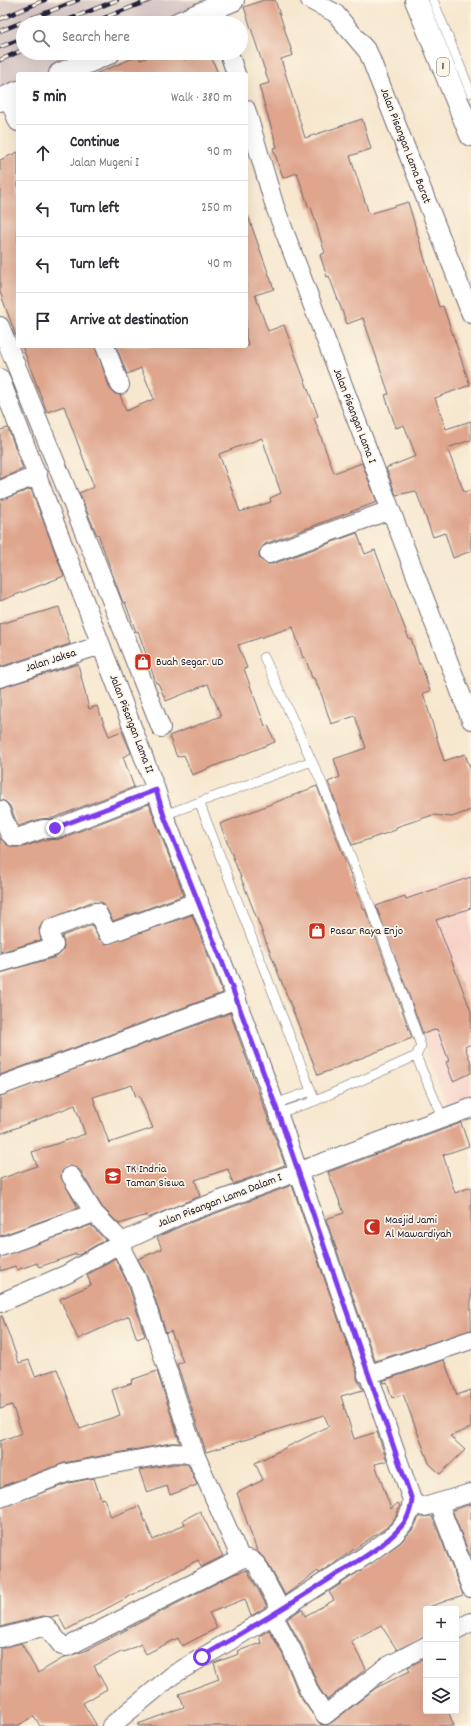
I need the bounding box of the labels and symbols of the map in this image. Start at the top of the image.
road number: 1 [437,58,449,76]
street label: Jalan Pisangan Lama Barat [375,86,435,207]
street label: Jalan Pisangan Lama I [328,366,380,466]
street label: Jalan Jaksa [23,645,79,677]
shop icon: Buah Segar. UD [133,652,153,672]
place label: Buah Segar. UD [156,654,223,671]
street label: Jalan Pisangan Lama II [104,672,158,776]
route end [46,819,64,837]
shop icon: Pasar Raya Enjo [307,921,327,941]
place label: Pasar Raya Enjo [330,923,403,940]
place label: TK Indria Taman Siswa [126,1161,185,1192]
school or university icon: TK Indria Taman Siswa [103,1166,123,1186]
street label: Jalan Pisangan Lama Dalam I [155,1169,285,1233]
place label: Masjid Jami Al Mawardiyah [385,1212,451,1243]
mosque icon: Masjid Jami Al Mawardiyah [362,1217,382,1237]
route start [193,1648,211,1666]

